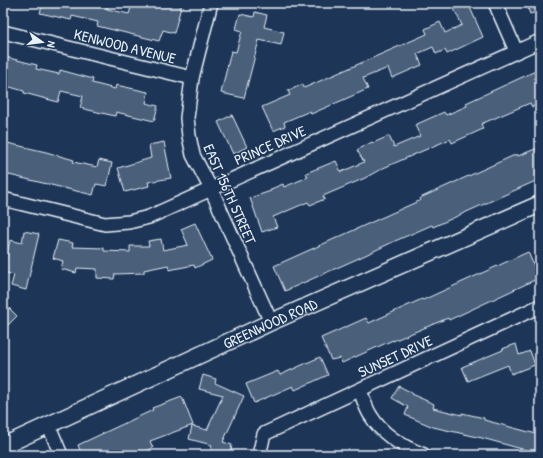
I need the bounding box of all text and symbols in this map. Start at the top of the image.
north arrow [22,22,62,62]
street label: KENWOOD AVENUE [72,23,178,69]
text: N [44,40,59,49]
street label: PRINCE DRIVE [231,120,309,170]
street label: EAST 156TH STREET [199,141,262,248]
street label: GREENWOOD ROAD [219,292,321,353]
street label: SUNSET DRIVE [354,330,436,382]

